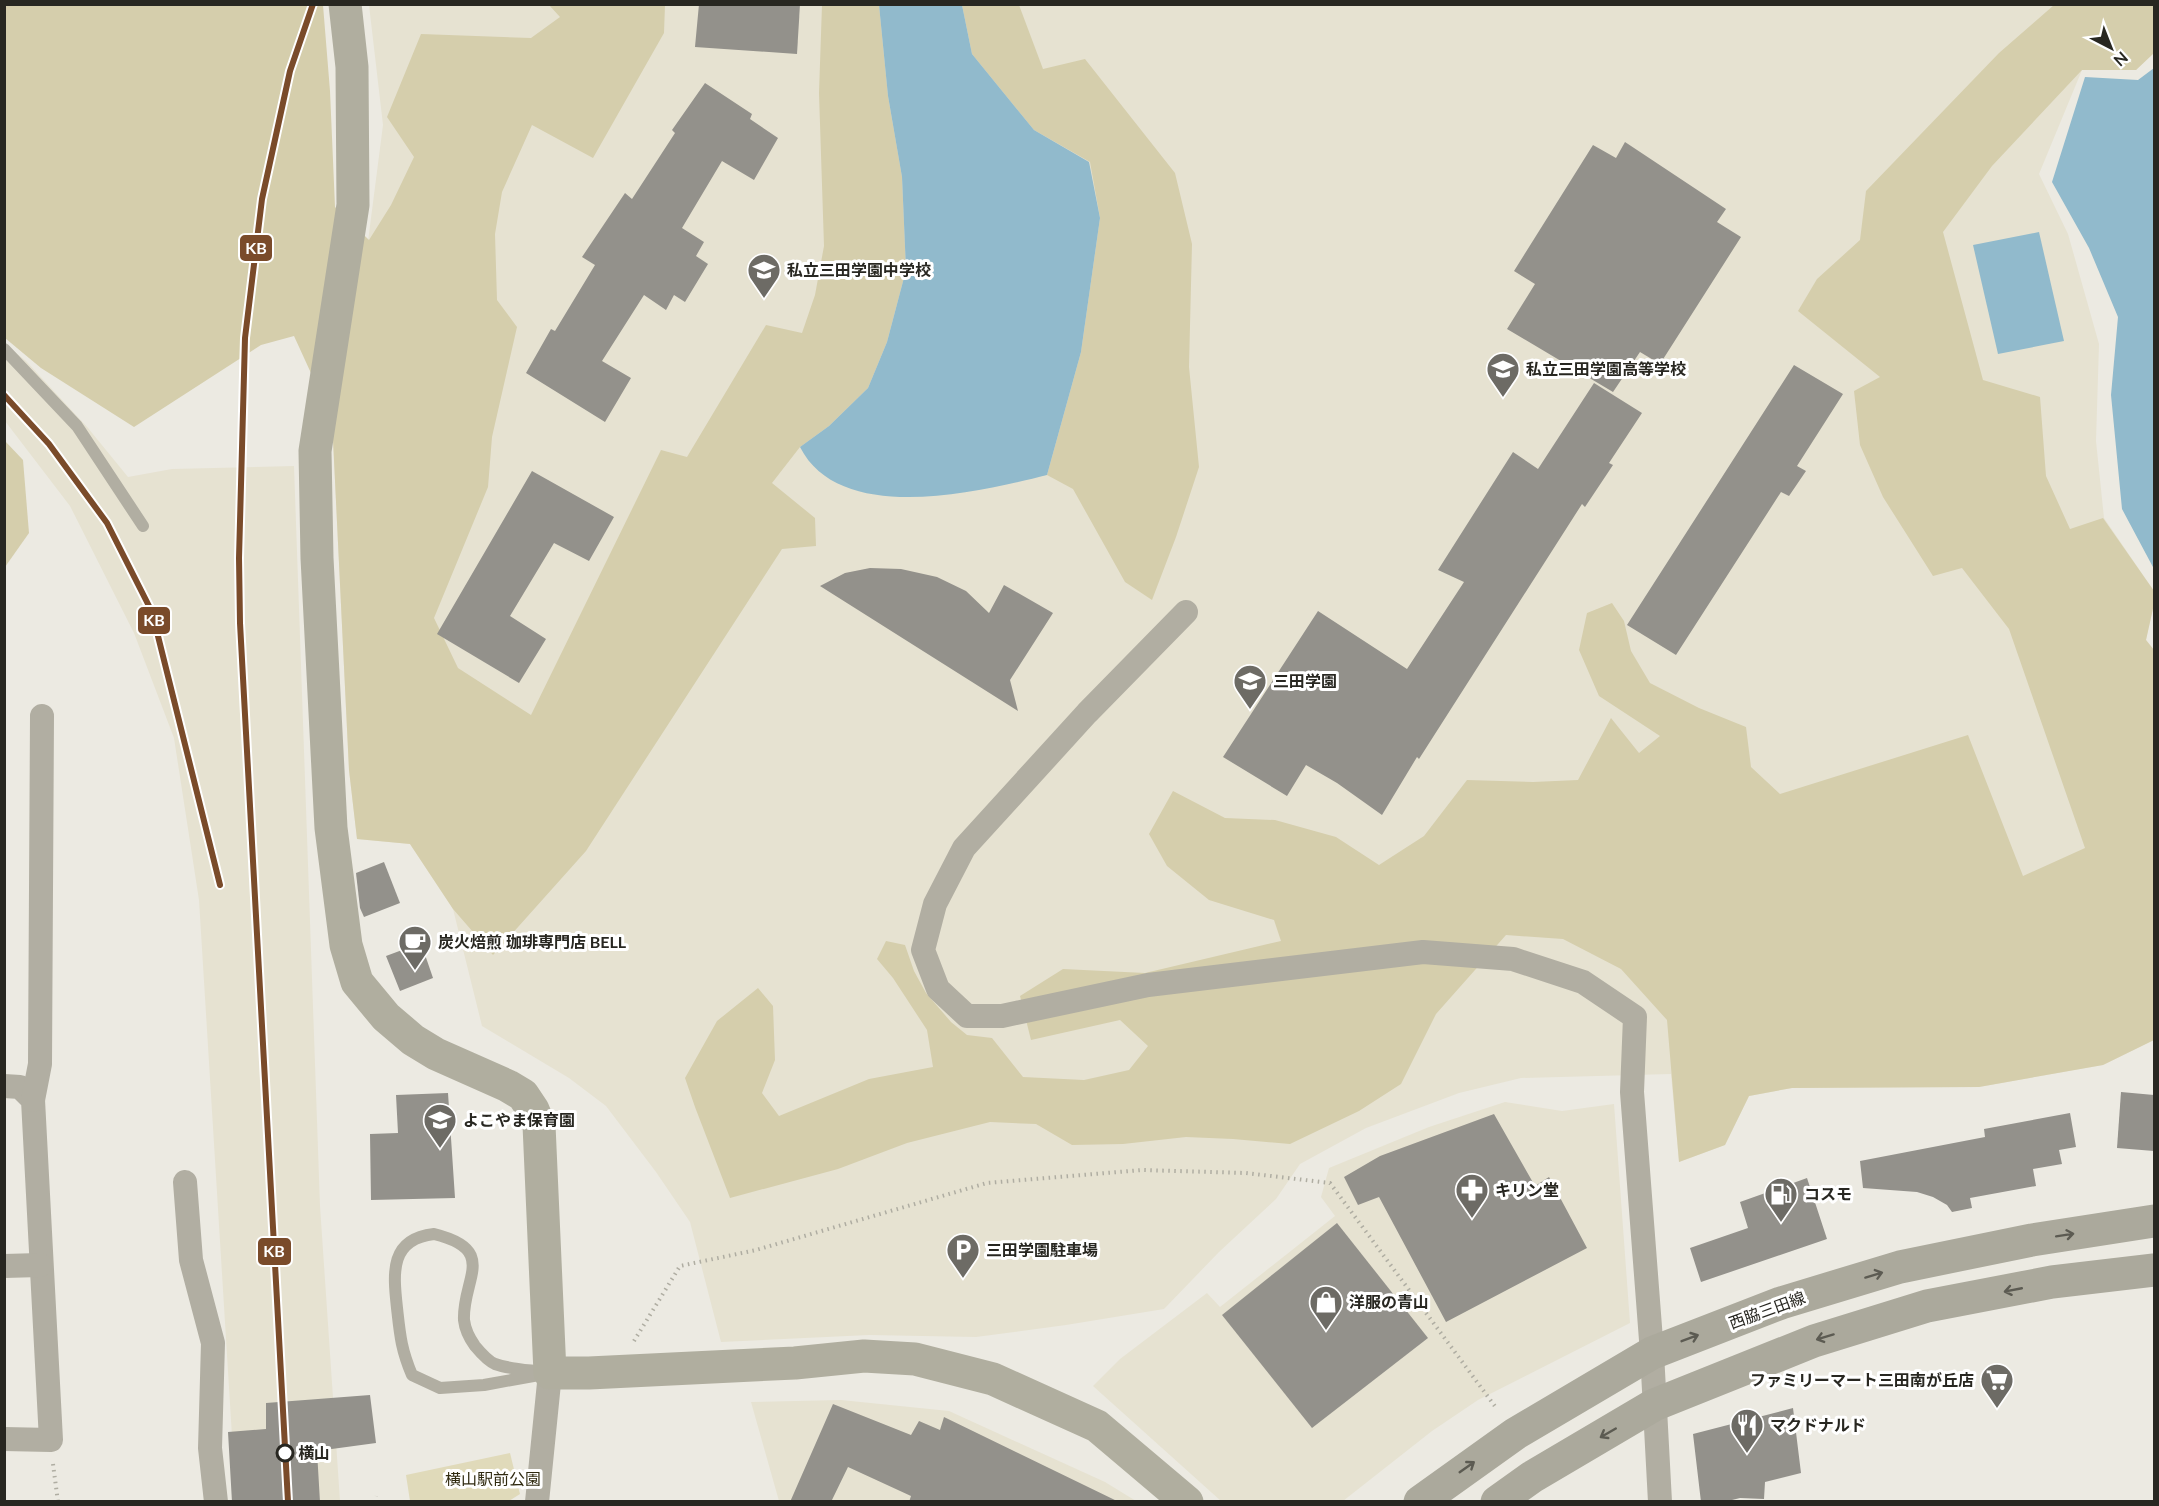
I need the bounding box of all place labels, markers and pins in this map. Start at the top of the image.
school or university icon: 私立三田学園中学校 [746,252,782,299]
place label: 私立三田学園中学校 [787,260,931,279]
school or university icon: 私立三田学園高等学校 [1485,351,1521,398]
place label: 私立三田学園高等学校 [1526,359,1686,378]
school or university icon: 三田学園 [1232,663,1268,710]
place label: 三田学園 [1273,671,1337,690]
cafe icon: 炭火焙煎 珈琲専門店 BELL [397,924,433,971]
place label: 炭火焙煎 珈琲専門店 BELL [438,932,627,951]
school or university icon: よこやま保育園 [422,1102,458,1149]
place label: よこやま保育園 [463,1110,575,1129]
pharmacy icon: キリン堂 [1454,1172,1490,1219]
fuel station icon: コスモ [1763,1176,1799,1223]
place label: キリン堂 [1495,1180,1559,1199]
place label: コスモ [1804,1184,1852,1203]
parking icon: 三田学園駐車場 [945,1232,981,1279]
place label: 三田学園駐車場 [986,1240,1098,1259]
shop icon: 洋服の青山 [1308,1284,1344,1331]
place label: 洋服の青山 [1349,1292,1429,1311]
supermarket icon: ファミリーマート三田南が丘店 [1979,1362,2015,1409]
place label: ファミリーマート三田南が丘店 [1750,1370,1974,1389]
restaurant icon: マクドナルド [1729,1407,1765,1454]
place label: マクドナルド [1770,1415,1866,1434]
place label: 横山 [298,1443,330,1462]
marker: 横山 [276,1444,294,1462]

